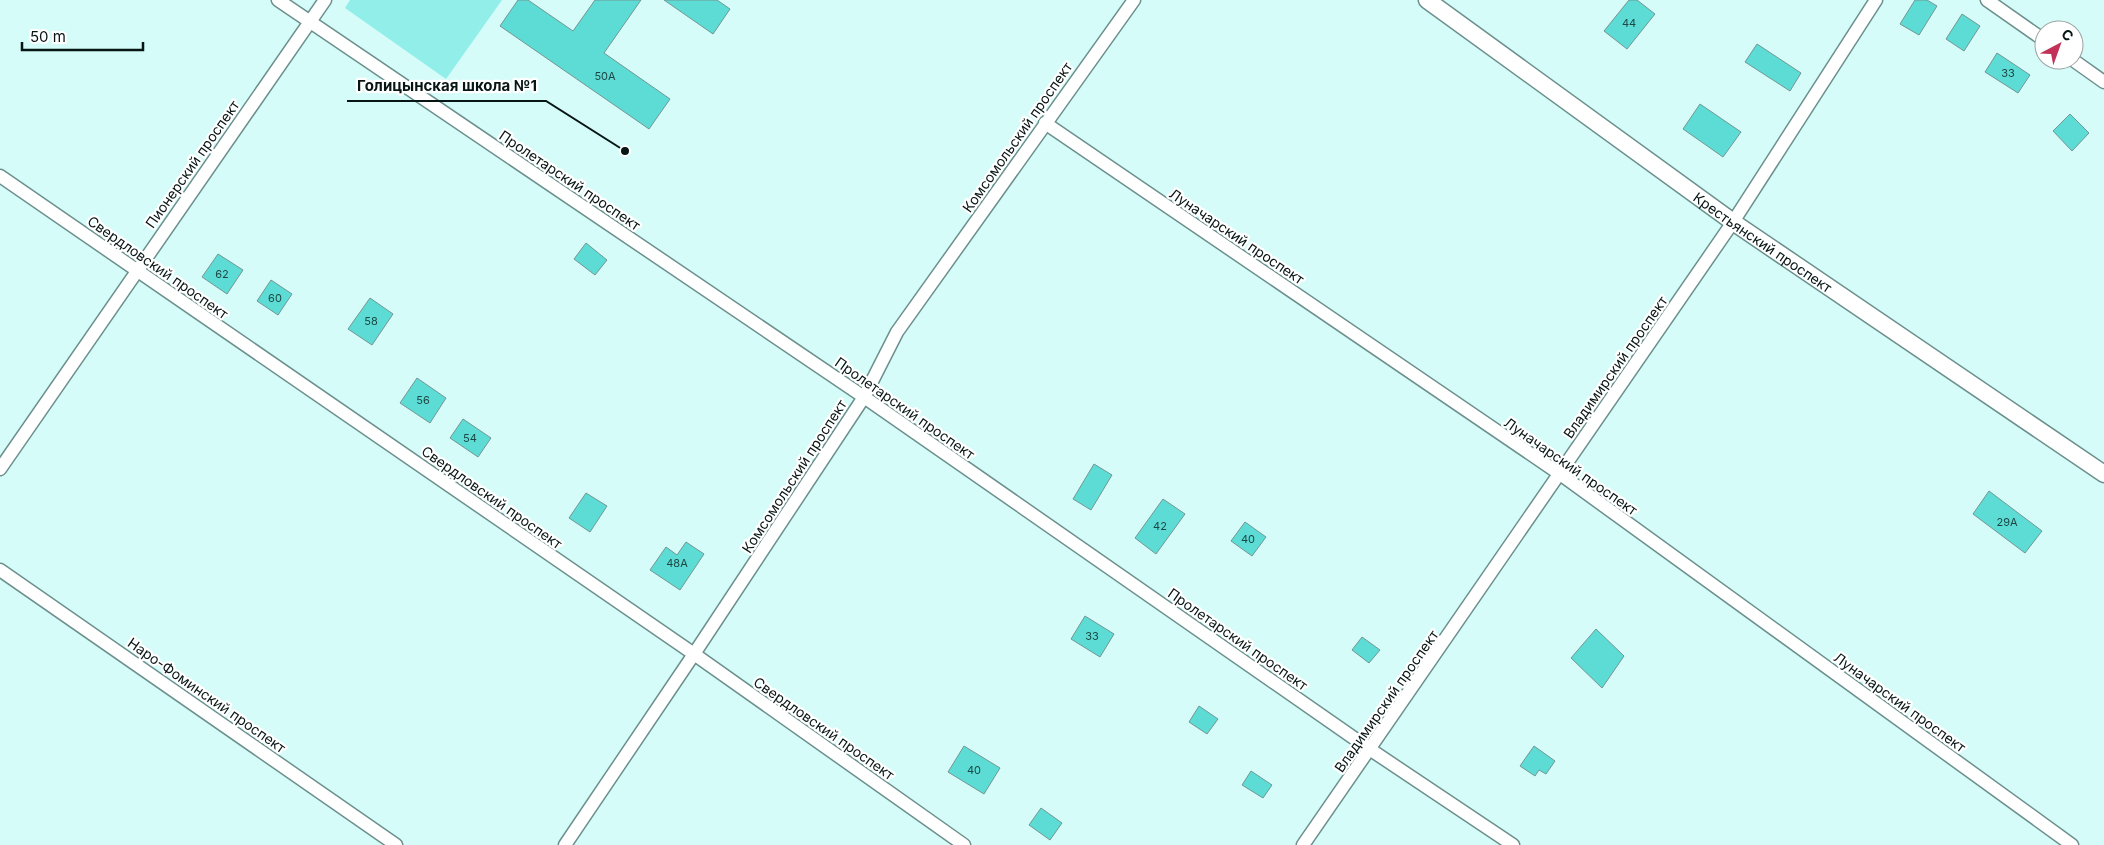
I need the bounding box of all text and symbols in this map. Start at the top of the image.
house number: 44 [1622,16,1636,30]
scale bar [22,20,144,52]
north arrow [2034,20,2084,70]
text: С [2058,25,2077,45]
text: 50 m [30,27,66,46]
street label: Комсомольский проспект [959,58,1076,215]
house number: 33 [2001,66,2015,80]
house number: 50А [594,69,616,83]
callout: Голицынская школа №1 [347,71,546,101]
text: Голицынская школа №1 [357,76,537,95]
street label: Пионерский проспект [141,97,243,231]
street label: Пролетарский проспект [496,126,644,234]
street label: Луначарский проспект [1166,185,1308,288]
street label: Крестьянский проспект [1690,188,1836,296]
street label: Свердловский проспект [84,212,232,322]
house number: 62 [215,267,229,281]
house number: 60 [268,291,282,305]
street label: Владимирский проспект [1559,292,1671,441]
house number: 58 [364,314,378,328]
street label: Пролетарский проспект [832,353,978,463]
house number: 56 [416,393,430,407]
street label: Комсомольский проспект [738,396,850,556]
street label: Луначарский проспект [1501,413,1641,519]
house number: 54 [463,431,477,445]
street label: Свердловский проспект [418,442,566,552]
house number: 29А [1996,515,2018,529]
house number: 42 [1153,519,1167,533]
house number: 40 [1241,532,1255,546]
house number: 48А [666,556,688,570]
street label: Пролетарский проспект [1165,584,1311,694]
street label: Владимирский проспект [1330,626,1442,775]
house number: 33 [1085,629,1099,643]
street label: Наро-Фоминский проспект [125,634,290,756]
street label: Луначарский проспект [1831,648,1970,756]
street label: Свердловский проспект [750,673,898,783]
house number: 40 [967,763,981,777]

